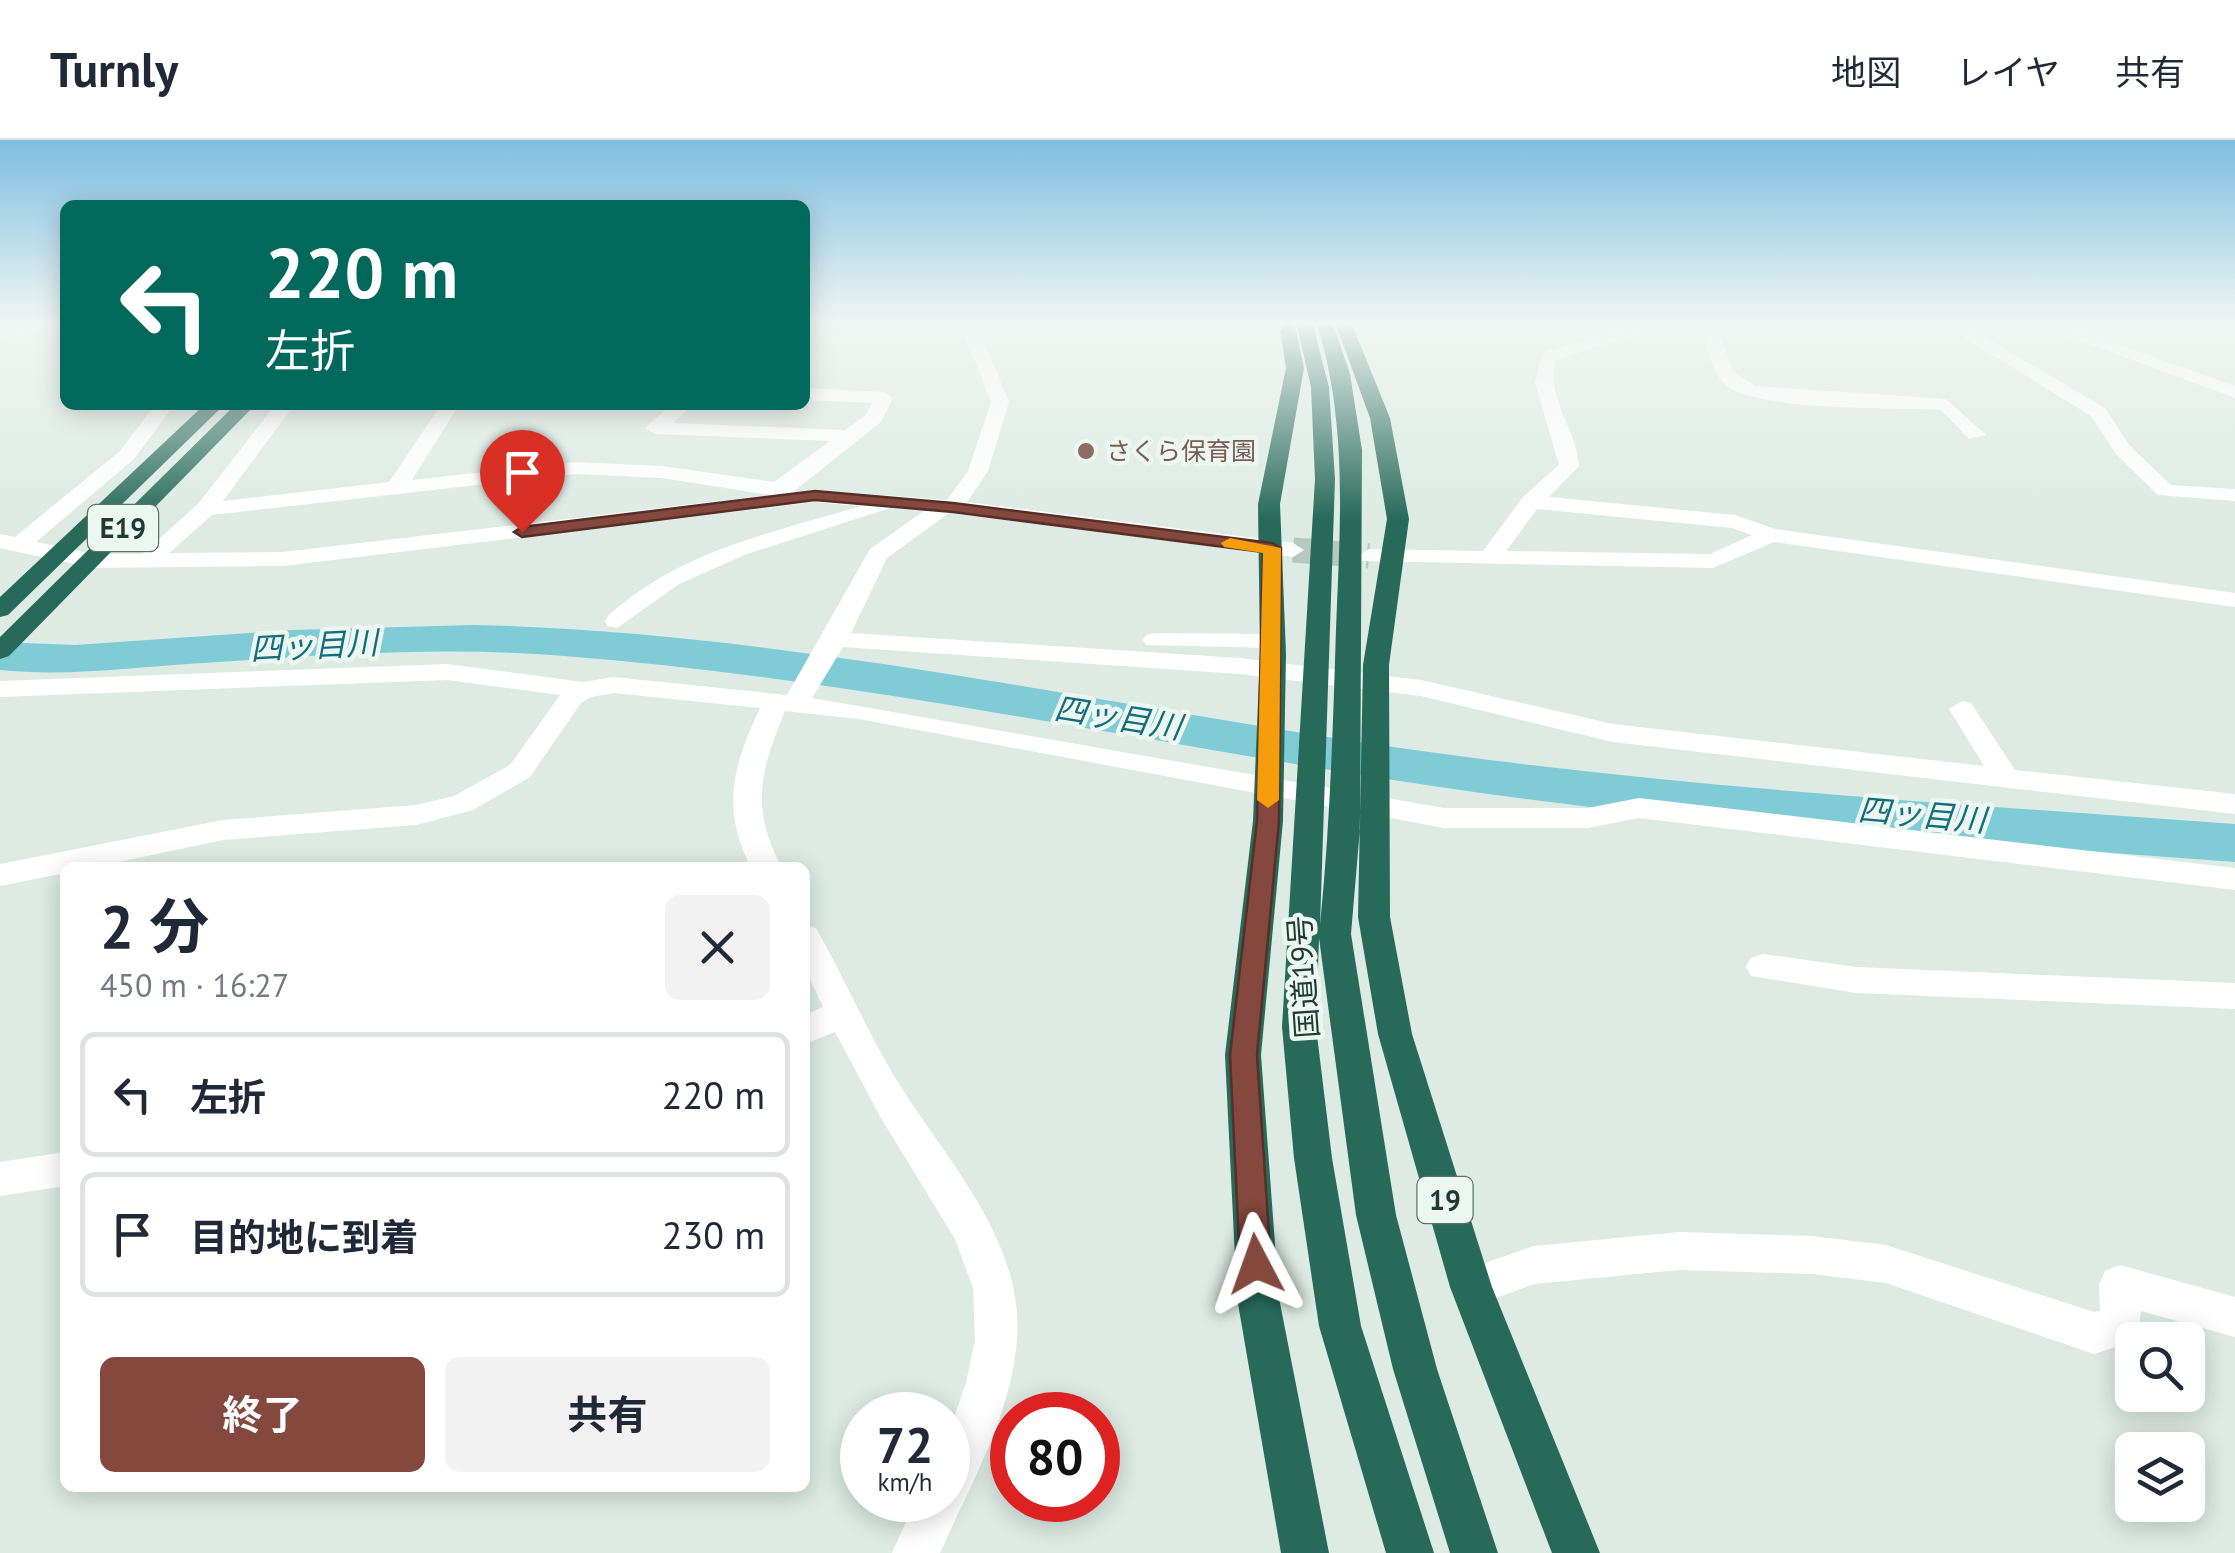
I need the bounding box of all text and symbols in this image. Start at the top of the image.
text: Turnly [50,38,178,100]
text: 地図 [1831,49,1901,95]
text: レイヤ [1956,49,2060,95]
text: 共有 [2115,49,2185,95]
text: 220 m [265,227,458,317]
icon: left [100,240,230,370]
text: 左折 [265,321,355,379]
pin [480,430,565,533]
place label: さくら保育園 [1106,435,1256,467]
marker: さくら保育園 [1075,440,1097,462]
icon: arrive [495,445,550,500]
road number: E19 [88,505,158,551]
water label: 四ッ目川 [249,621,382,669]
water label: 四ッ目川 [1052,686,1188,748]
water label: 四ッ目川 [1856,788,1991,841]
text: 2 分 [100,887,209,965]
button: close [665,895,770,1000]
street label: 国道19号 [1279,915,1326,1040]
text: 450 m · 16:27 [100,964,289,1006]
icon: left [105,1067,160,1122]
text: 220 m [662,1070,765,1119]
text: 左折 [190,1072,266,1121]
road number: 19 [1418,1177,1472,1223]
icon: arrive [105,1207,160,1262]
text: 230 m [662,1210,765,1259]
text: 目的地に到着 [190,1212,418,1261]
position arrow [1204,1212,1308,1316]
map controls [2115,1322,2205,1522]
button: search [2115,1322,2205,1412]
button: 終了 [100,1357,425,1472]
button: 共有 [445,1357,770,1472]
speed limit sign: 80 [990,1392,1120,1522]
text: 72 [877,1412,933,1477]
button: layers [2115,1432,2205,1522]
text: km/h [878,1466,932,1498]

